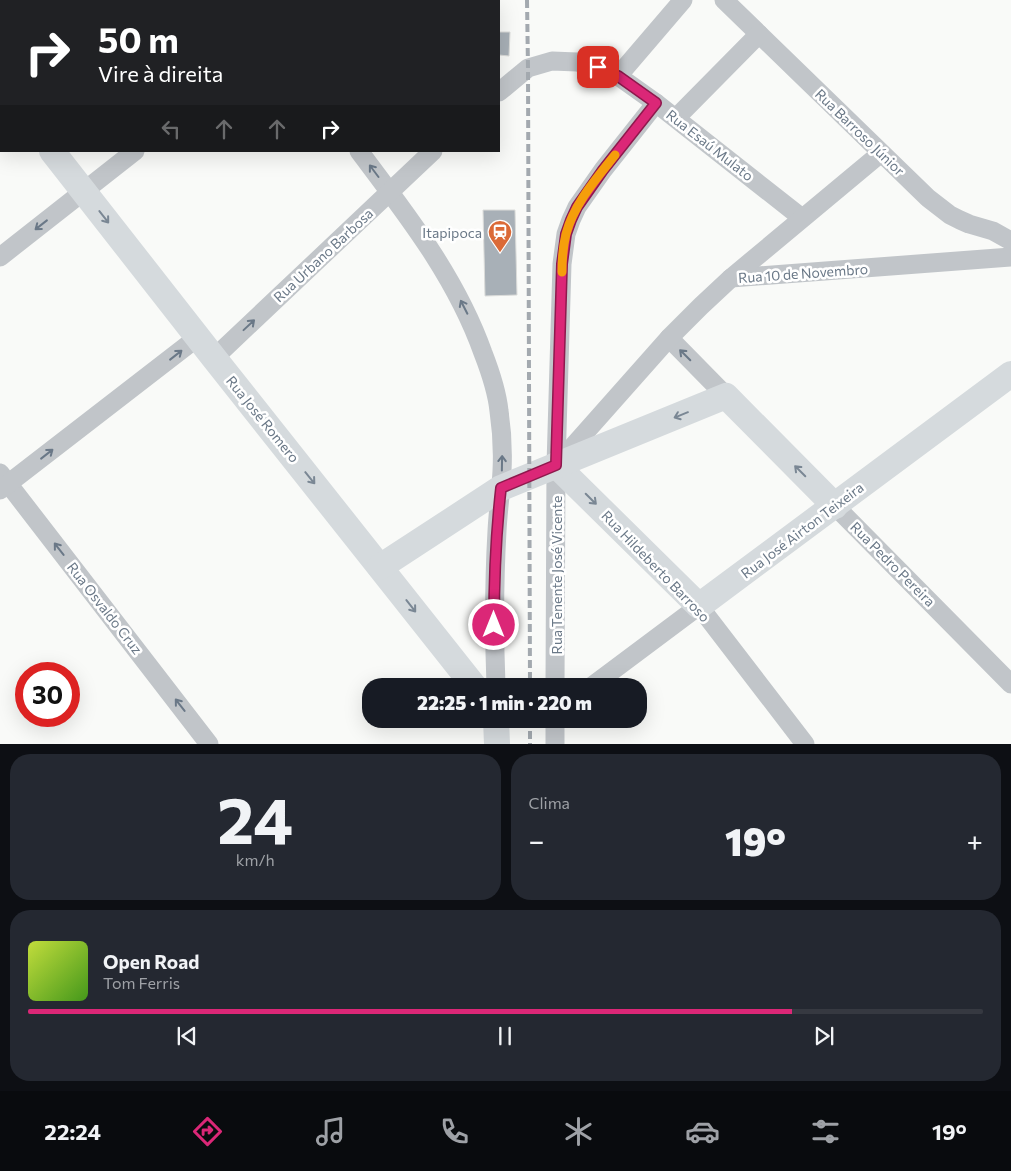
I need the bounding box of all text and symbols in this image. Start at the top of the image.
text: 50 m [98,17,179,60]
icon: right [15,20,80,85]
pin [577,46,619,88]
icon: arrive [584,53,612,81]
text: Vire à direita [98,60,223,87]
street label: Rua Barroso Júnior [812,85,908,179]
street label: Rua Esaú Mulato [663,106,757,184]
icon: left [157,115,185,143]
icon: ahead [210,115,238,143]
icon: ahead [263,115,291,143]
icon: right [316,115,344,143]
one-way arrow [369,165,380,178]
street label: Rua Urbano Barbosa [270,205,376,305]
one-way arrow [98,210,109,223]
one-way arrow [35,219,48,230]
station icon: Itapipoca [487,219,513,253]
place label: Itapipoca [422,224,482,241]
street label: Rua 10 de Novembro [737,260,869,286]
one-way arrow [459,300,468,315]
one-way arrow [243,319,256,331]
one-way arrow [169,349,182,360]
one-way arrow [679,349,691,361]
street label: Rua José Romero [223,372,303,466]
one-way arrow [674,410,689,420]
one-way arrow [40,448,53,459]
one-way arrow [497,455,507,472]
one-way arrow [794,465,806,477]
one-way arrow [304,472,315,485]
street label: Rua José Airton Teixeira [737,478,867,582]
one-way arrow [585,493,597,505]
street label: Rua Tenente José Vicente [548,496,565,654]
street label: Rua Hildeberto Barroso [598,507,714,625]
street label: Rua Pedro Pereira [847,518,939,610]
one-way arrow [53,543,64,556]
street label: Rua Osvaldo Cruz [64,559,146,657]
position arrow [467,598,519,650]
one-way arrow [405,599,416,612]
speed limit sign: 30 [15,662,80,727]
text: 22:25 · 1 min · 220 m [417,691,592,714]
one-way arrow [174,699,185,712]
text: 24 [217,778,293,857]
text: Clima [529,793,570,812]
text: 19° [725,817,786,864]
text: − [529,823,544,857]
text: + [967,823,983,857]
text: km/h [236,850,275,869]
text: Open Road [103,950,199,973]
text: Tom Ferris [103,973,180,992]
icon: previous [173,1022,201,1050]
icon: pause [491,1022,519,1050]
icon: next [810,1022,838,1050]
icon: directions [190,1114,225,1149]
icon: music [313,1114,348,1149]
icon: phone [437,1114,472,1149]
icon: climate [561,1114,596,1149]
icon: car [685,1114,720,1149]
icon: filters [808,1114,843,1149]
text: 22:24 [44,1118,101,1145]
text: 19° [932,1118,967,1145]

